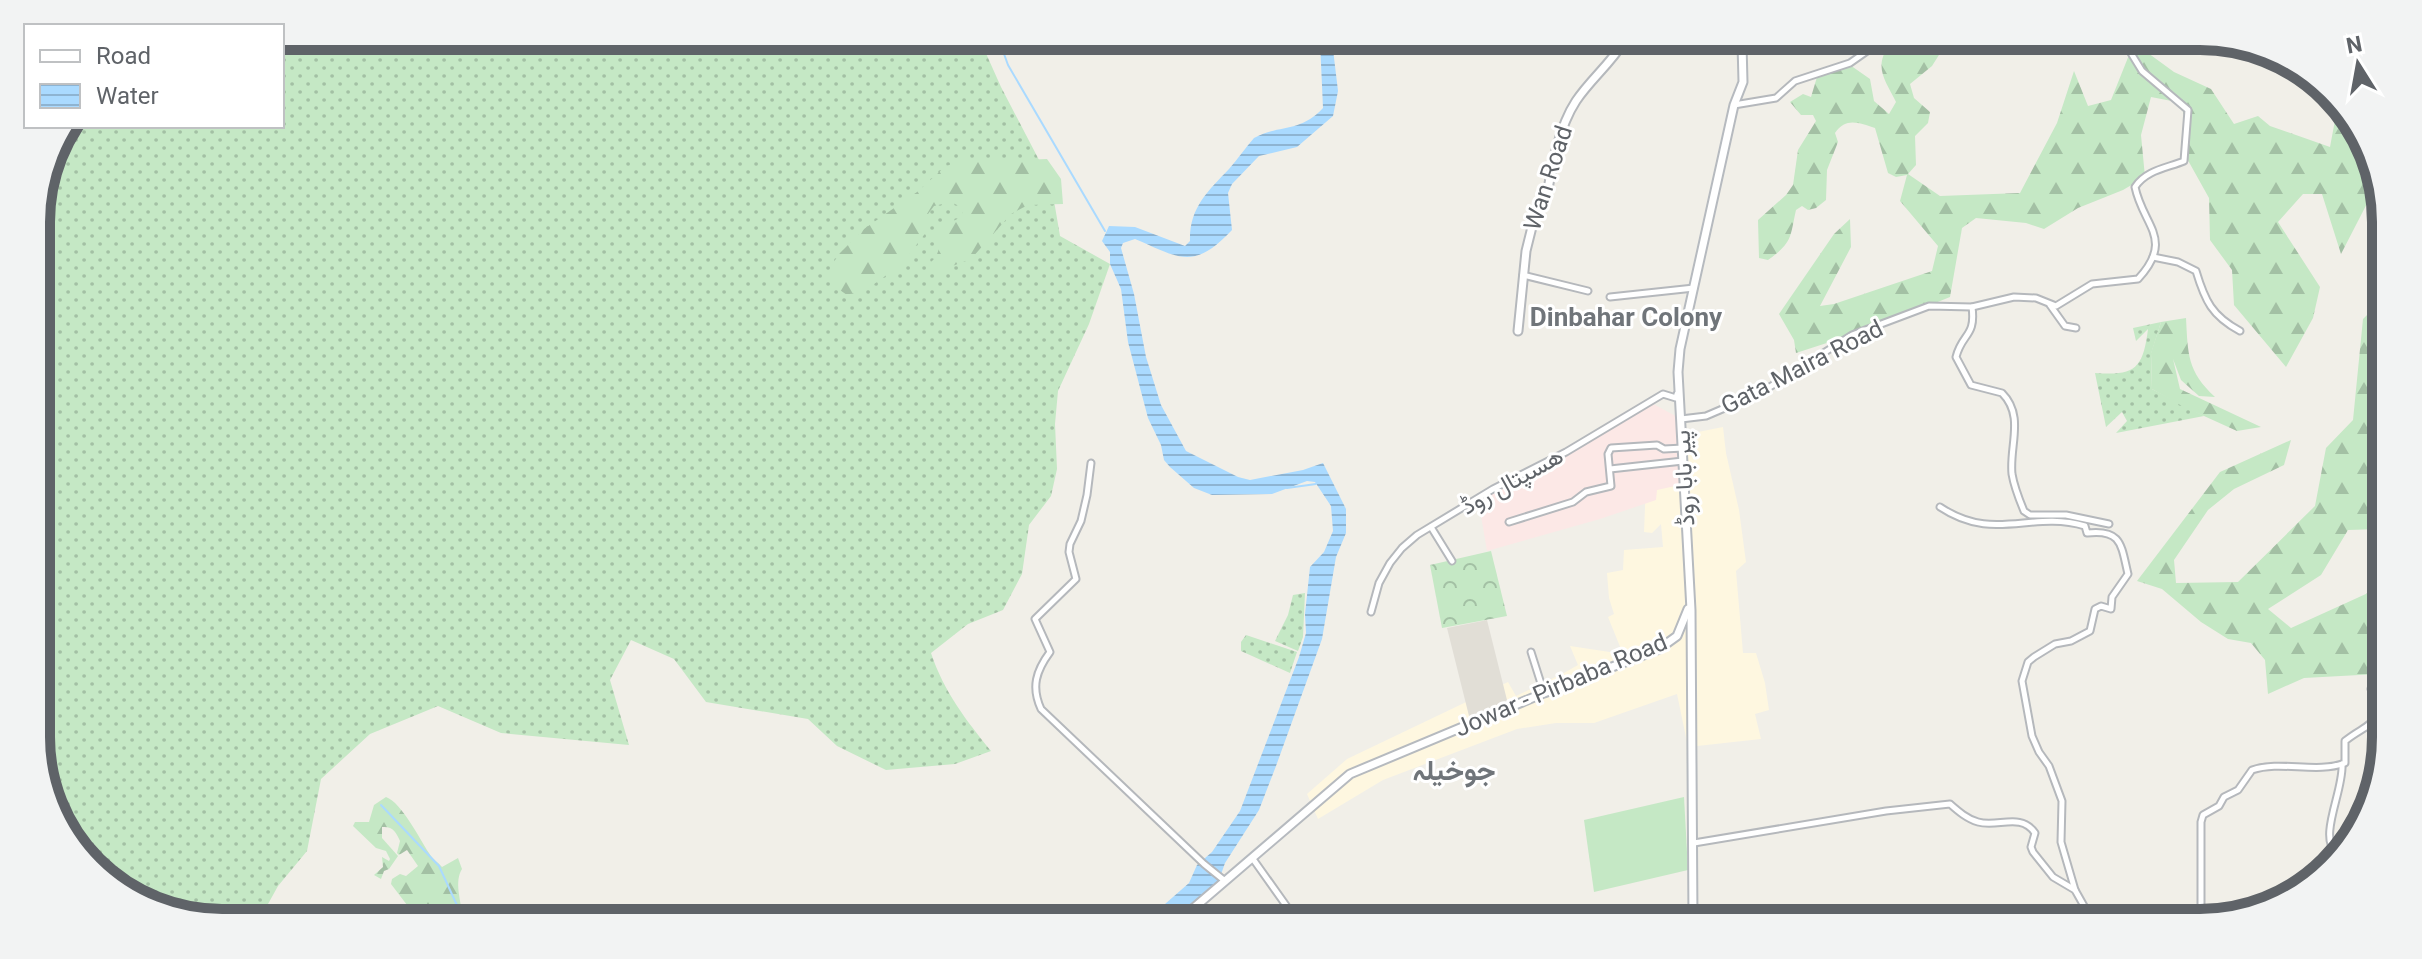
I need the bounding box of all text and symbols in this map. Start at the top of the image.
legend [24,24,284,128]
north arrow [2318,24,2398,104]
text: N [2344,31,2364,59]
text: Road [96,42,151,70]
text: Water [96,82,159,110]
street label: Wan Road [1518,122,1578,234]
district label: Dinbahar Colony [1530,302,1723,332]
street label: Gata Maira Road [1716,314,1888,420]
street label: پیر بابا روڈ [1668,429,1702,527]
street label: ھسپتال روڈ [1456,441,1569,522]
street label: Jowar - Pirbaba Road [1451,628,1671,742]
district label: جوخیلہ [1412,754,1496,788]

